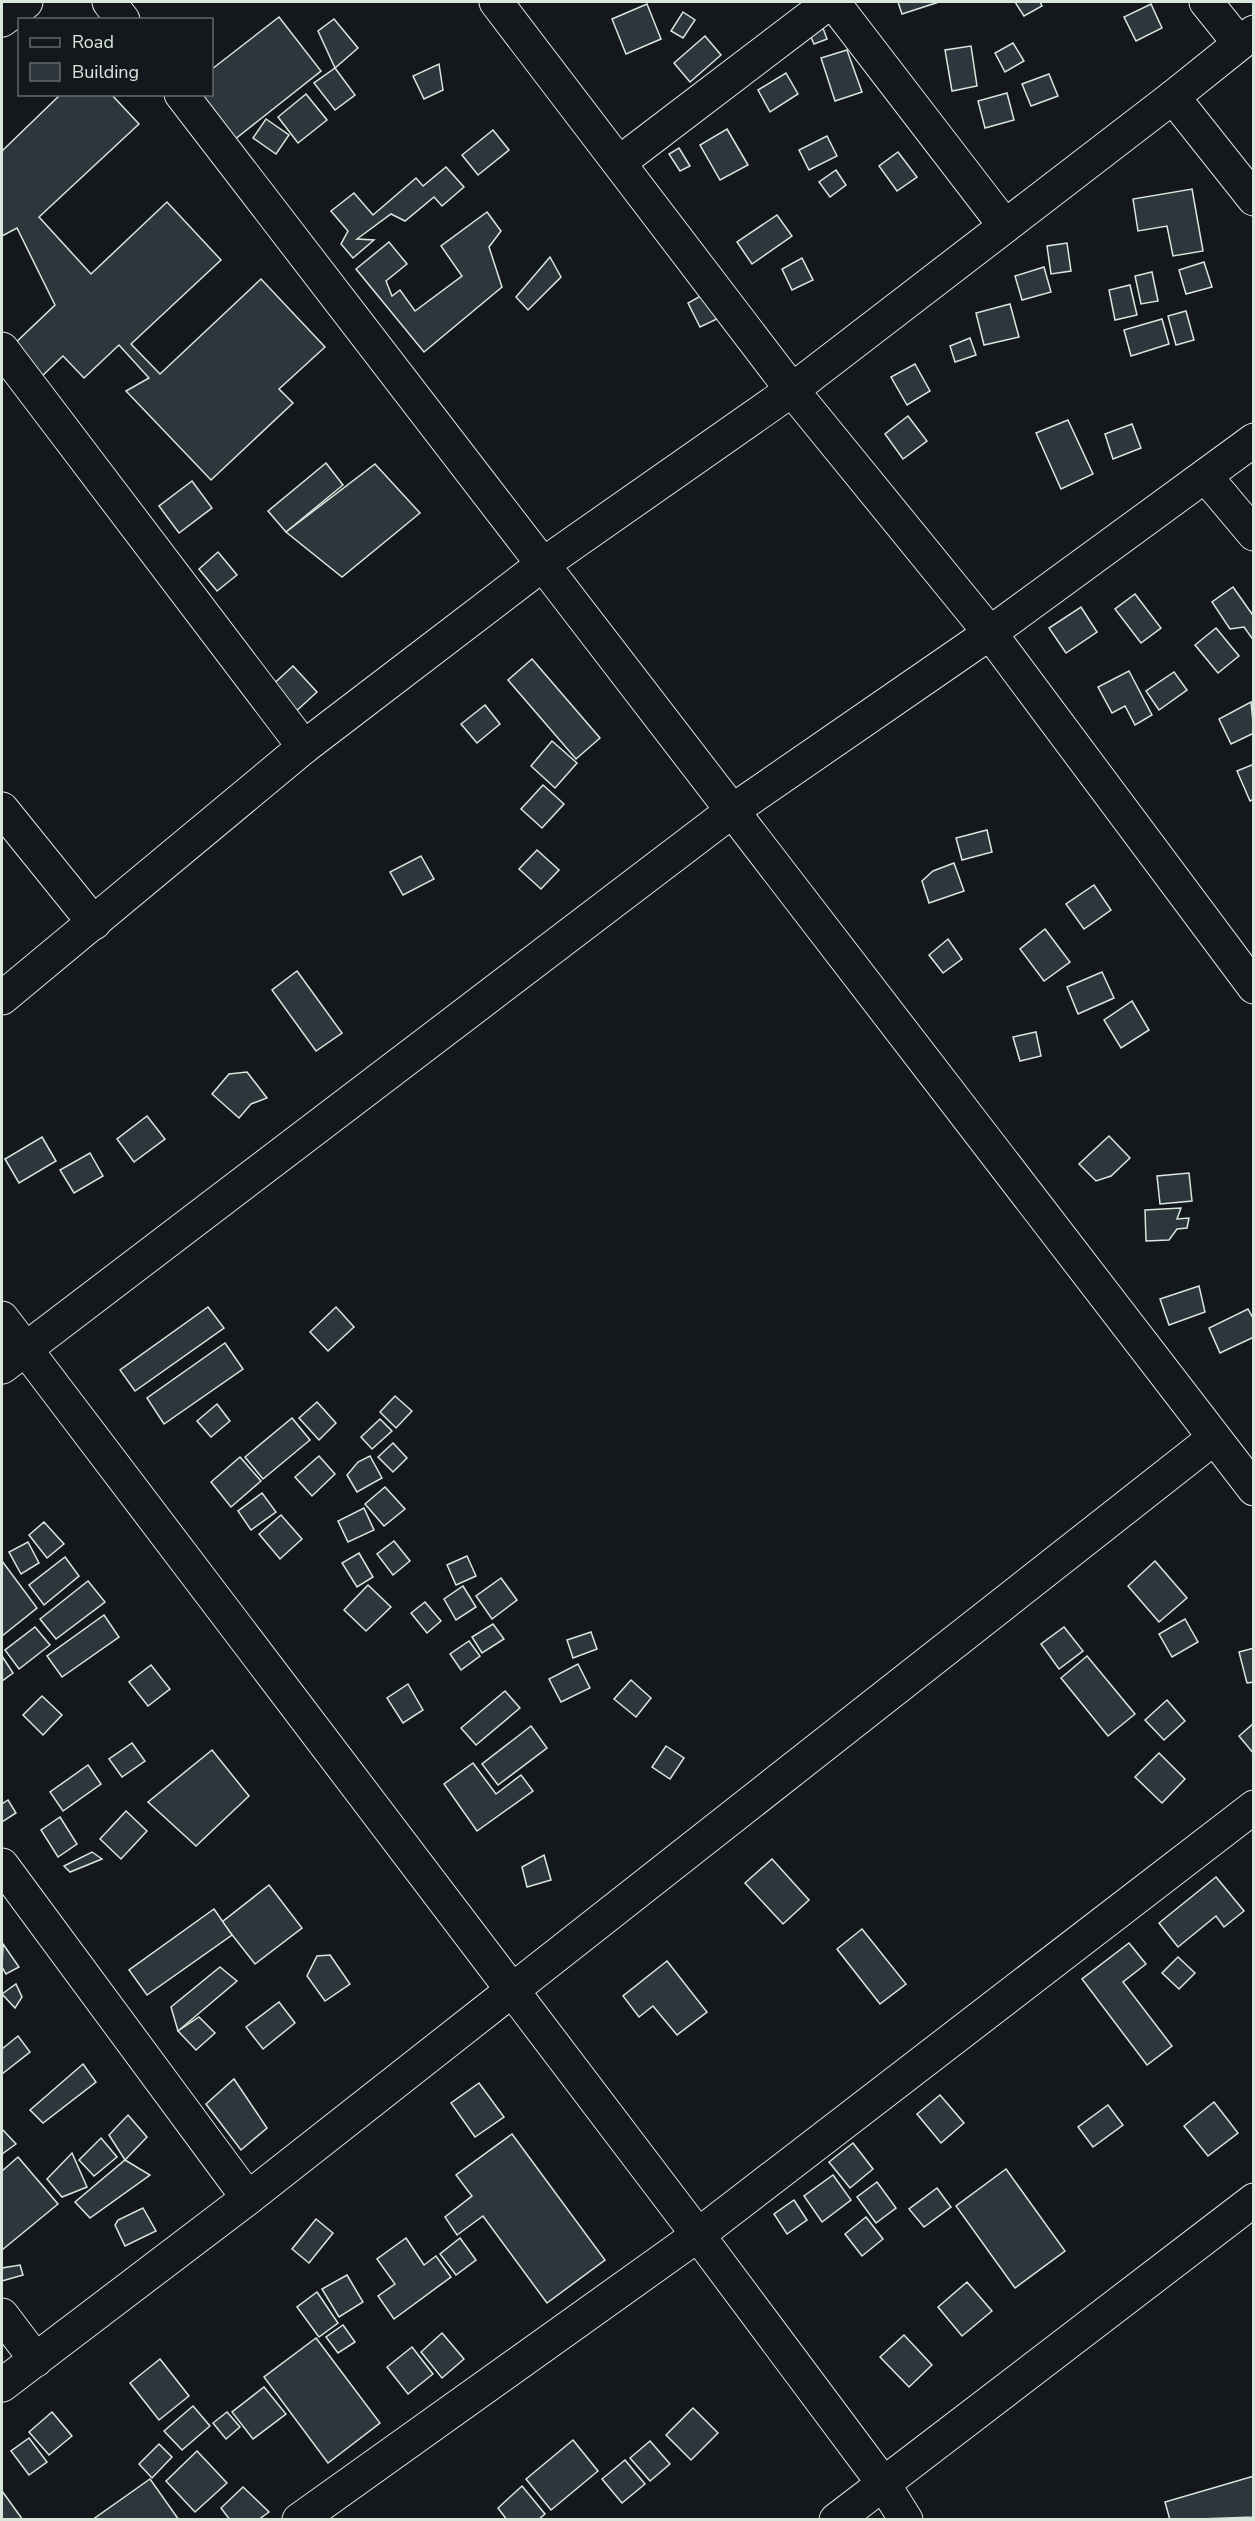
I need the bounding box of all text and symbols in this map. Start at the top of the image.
legend [18,18,213,96]
text: Road [72,30,114,54]
text: Building [72,60,139,84]

